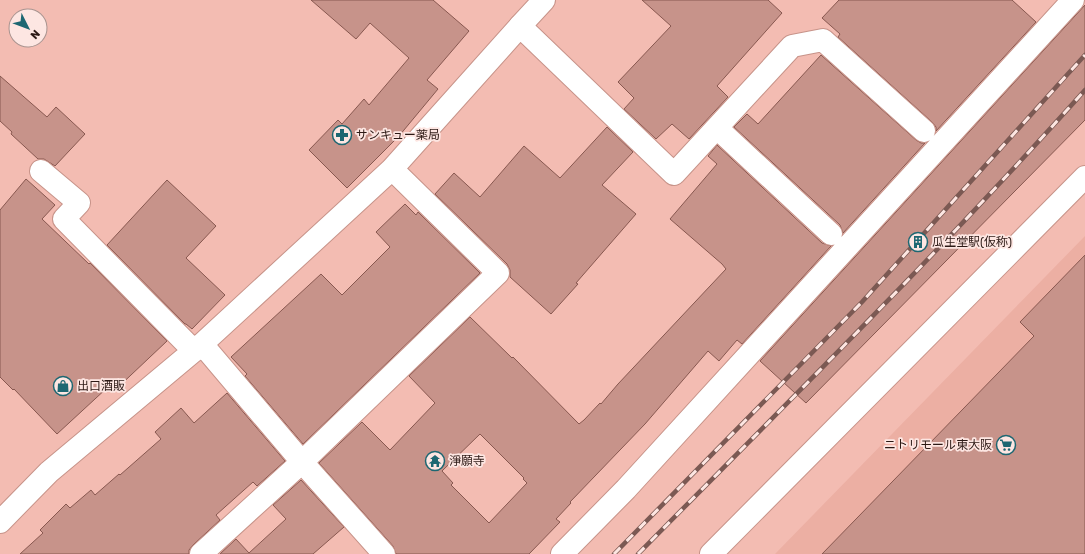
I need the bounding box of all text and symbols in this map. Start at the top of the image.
north arrow [8,8,48,48]
text: N [28,27,43,42]
pharmacy icon: サンキュー薬局 [331,124,353,146]
place label: サンキュー薬局 [356,128,440,142]
building icon: 瓜生堂駅(仮称) [907,231,929,253]
place label: 瓜生堂駅(仮称) [932,235,1012,249]
shop icon: 出口酒販 [52,375,74,397]
place label: 出口酒販 [77,379,125,393]
supermarket icon: ニトリモール東大阪 [995,434,1017,456]
place label: ニトリモール東大阪 [884,438,992,452]
temple icon: 淨願寺 [424,450,446,472]
place label: 淨願寺 [449,454,485,468]

